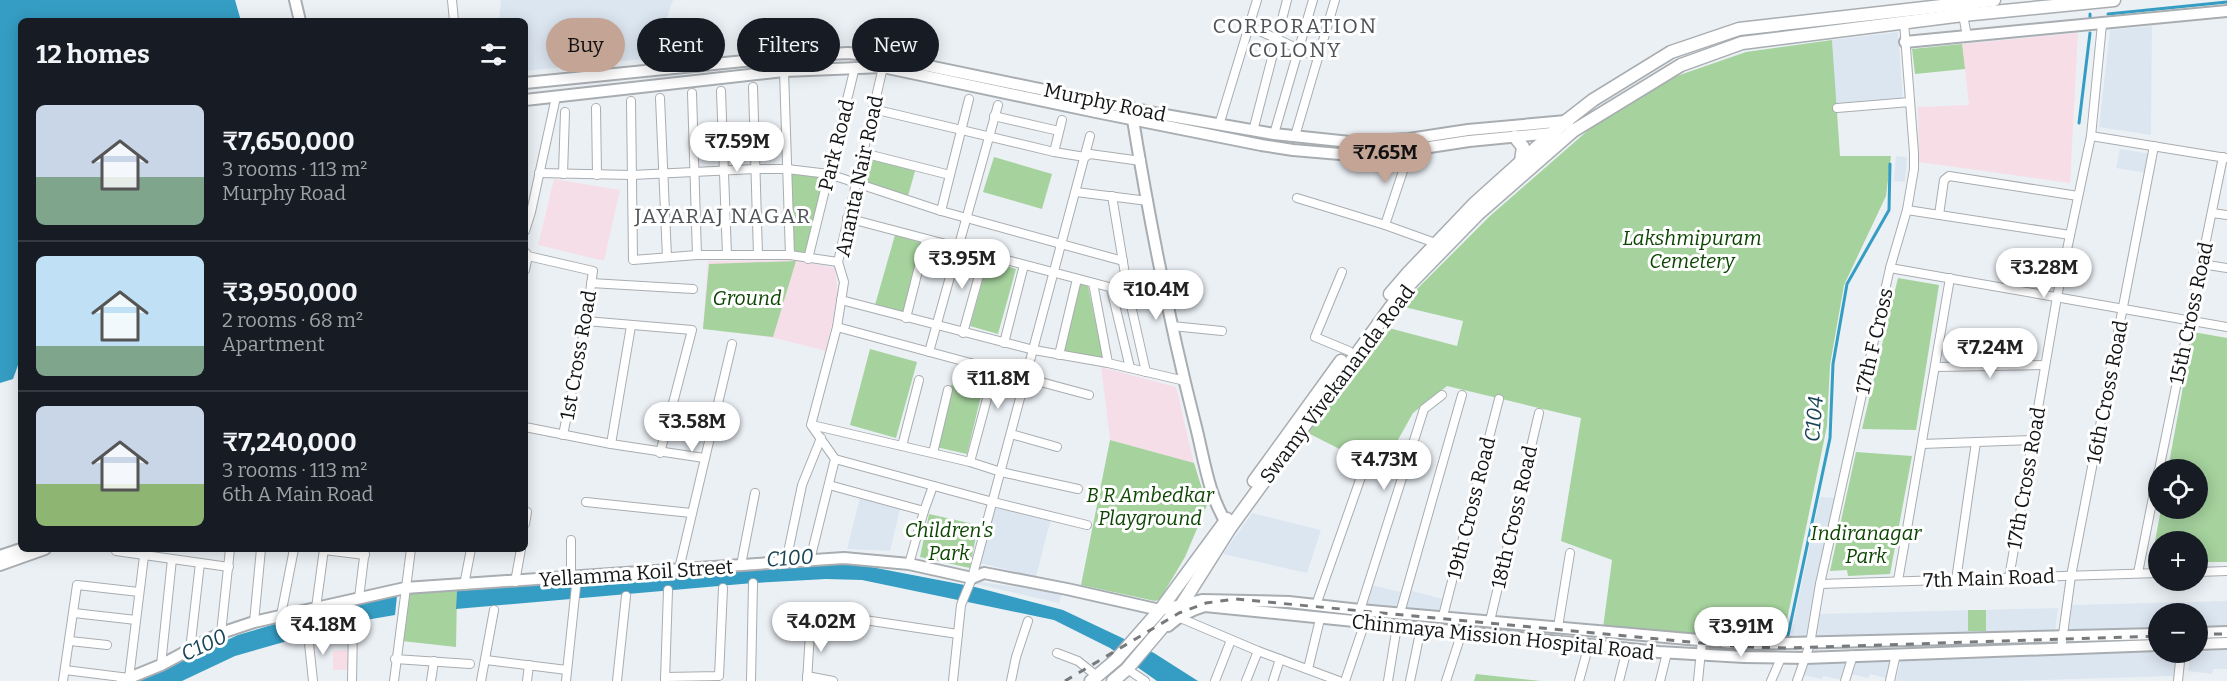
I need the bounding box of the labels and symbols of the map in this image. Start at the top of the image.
district label: CORPORATION COLONY [1212,13,1378,63]
street label: Murphy Road [1042,77,1168,127]
street label: Ananta Nair Road [830,93,888,259]
street label: Park Road [813,97,859,193]
pin: ₹7.59M [688,122,786,173]
pin: ₹7.65M [1336,133,1434,184]
district label: JAYARAJ NAGAR [633,203,812,229]
park label: Lakshmipuram Cemetery [1622,226,1762,273]
pin: ₹3.95M [913,239,1011,290]
street label: 15th Cross Road [2164,240,2218,386]
pin: ₹3.28M [1995,248,2093,299]
pin: ₹10.4M [1107,270,1205,321]
street label: Swamy Vivekananda Road [1255,280,1419,488]
park label: Ground [712,286,782,310]
street label: 17th F Cross [1850,286,1898,396]
street label: 1st Cross Road [555,288,601,422]
street label: 16th Cross Road [2081,318,2133,466]
pin: ₹7.24M [1941,328,2039,379]
pin: ₹11.8M [949,359,1047,410]
water label: C104 [1799,395,1829,443]
pin: ₹3.58M [643,402,741,453]
street label: 17th Cross Road [2002,405,2050,551]
street label: 19th Cross Road [1442,434,1500,582]
pin: ₹4.73M [1335,440,1433,491]
street label: 18th Cross Road [1486,443,1542,591]
park label: B R Ambedkar Playground [1086,483,1215,530]
park label: Children's Park [905,518,993,565]
park label: Indiranagar Park [1810,521,1922,568]
water label: C100 [765,543,815,573]
street label: Yellamma Koil Street [538,554,734,592]
street label: 7th Main Road [1923,564,2055,592]
pin: ₹4.02M [772,602,870,653]
pin: ₹4.18M [274,605,372,656]
pin: ₹3.91M [1692,607,1790,658]
street label: Chinmaya Mission Hospital Road [1350,609,1656,665]
water label: C100 [177,623,231,667]

